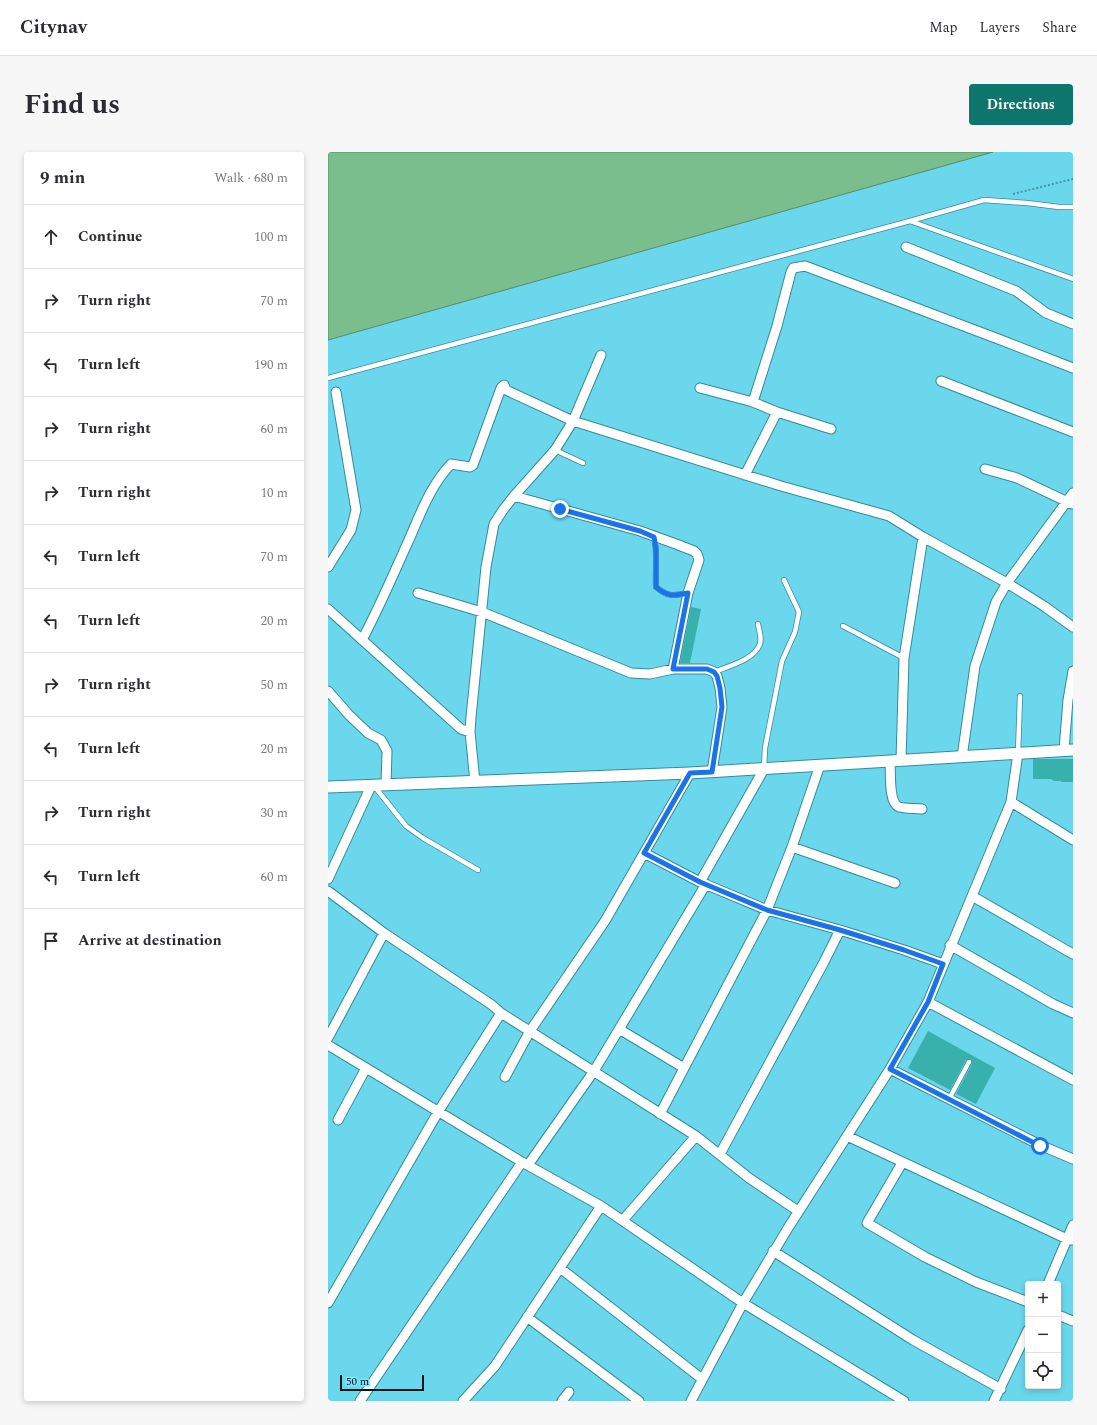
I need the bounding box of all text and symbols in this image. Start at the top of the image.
text: Citynav [20,13,87,42]
text: Map [929,17,958,38]
text: Layers [980,17,1020,38]
text: Share [1042,17,1077,38]
text: Find us [24,83,120,126]
button: Directions [969,84,1073,125]
text: 9 min [40,165,85,191]
text: Walk · 680 m [214,168,288,188]
text: Continue [78,225,143,248]
icon: ahead [40,226,62,248]
text: 100 m [254,227,288,247]
text: Turn right [78,289,151,312]
icon: right [40,290,62,312]
text: 70 m [261,291,288,311]
text: Turn left [78,353,140,376]
icon: left [40,354,62,376]
text: 190 m [254,355,288,375]
text: Turn right [78,417,151,440]
icon: right [40,418,62,440]
text: 60 m [261,419,288,439]
text: Turn right [78,481,151,504]
icon: right [40,482,62,504]
text: 10 m [261,483,288,503]
route end [551,500,569,518]
text: Turn left [78,545,140,568]
icon: left [40,546,62,568]
text: 70 m [261,547,288,567]
text: Turn left [78,609,140,632]
icon: left [40,610,62,632]
text: 20 m [261,611,288,631]
text: Turn right [78,673,151,696]
icon: right [40,674,62,696]
text: 50 m [261,675,288,695]
text: Turn left [78,737,140,760]
icon: left [40,738,62,760]
text: 20 m [261,739,288,759]
text: Turn right [78,801,151,824]
icon: right [40,802,62,824]
text: 30 m [261,803,288,823]
text: Turn left [78,865,140,888]
icon: left [40,866,62,888]
text: 60 m [261,867,288,887]
text: Arrive at destination [78,929,222,952]
icon: arrive [40,930,62,952]
route start [1031,1137,1049,1155]
map controls [1025,1281,1061,1389]
button: + [1025,1281,1061,1317]
button: − [1025,1317,1061,1353]
button: locate [1025,1353,1061,1389]
scale bar [340,1373,424,1392]
text: 50 m [346,1373,369,1390]

